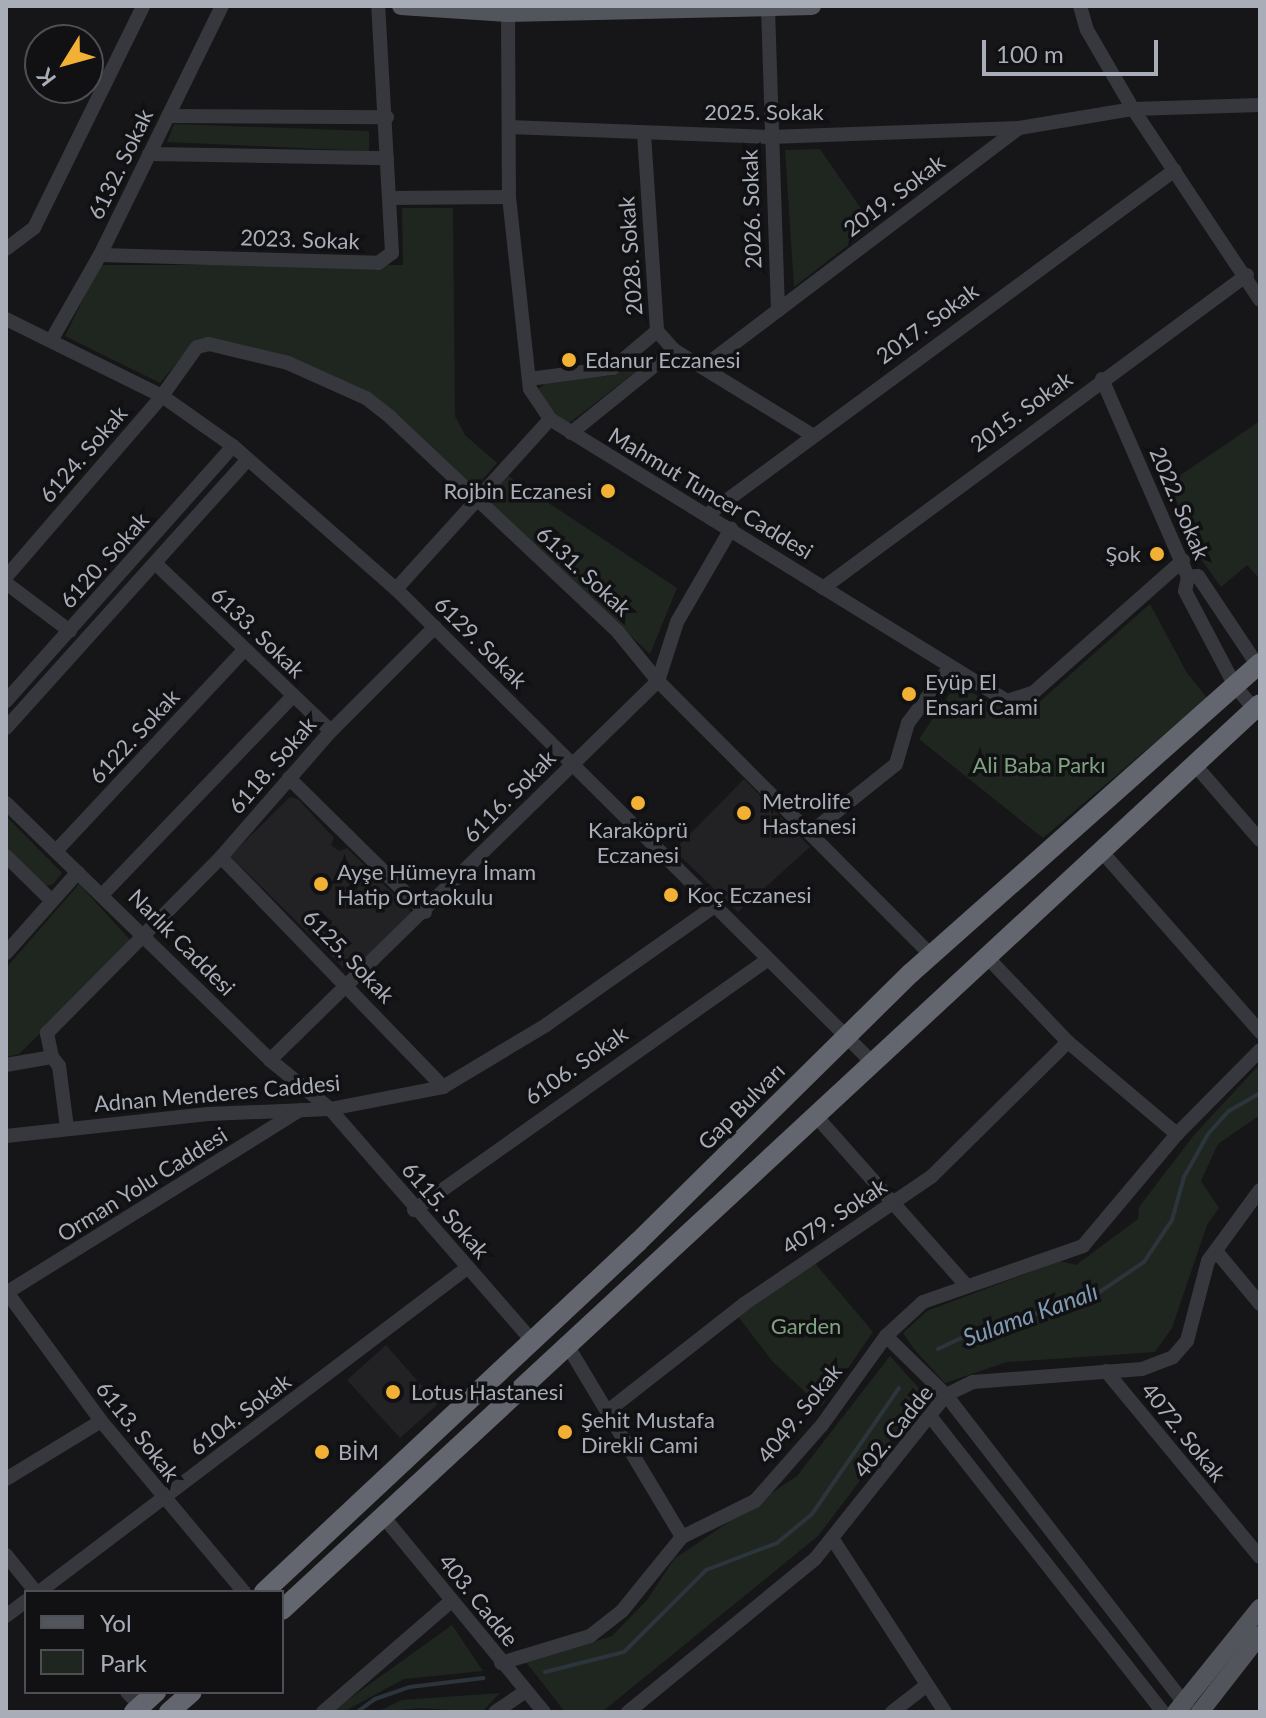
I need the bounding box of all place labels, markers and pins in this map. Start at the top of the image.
place label: Edanur Eczanesi [585,347,741,373]
marker: Edanur Eczanesi [560,351,578,369]
place label: Rojbin Eczanesi [443,478,592,504]
marker: Rojbin Eczanesi [599,482,617,500]
place label: Şok [1105,541,1141,567]
marker: Şok [1148,545,1166,563]
place label: Eyüp El Ensari Cami [925,668,1038,720]
marker: Eyüp El Ensari Cami [900,685,918,703]
place label: Metrolife Hastanesi [762,787,856,838]
marker: Karaköprü Eczanesi [629,794,647,812]
marker: Metrolife Hastanesi [733,802,755,824]
place label: Karaköprü Eczanesi [588,816,688,868]
place label: Ayşe Hümeyra İmam Hatip Ortaokulu [337,858,536,910]
marker: Ayşe Hümeyra İmam Hatip Ortaokulu [312,875,330,893]
place label: Koç Eczanesi [687,882,812,908]
marker: Koç Eczanesi [662,886,680,904]
place label: Lotus Hastanesi [411,1379,564,1405]
marker: Lotus Hastanesi [382,1381,404,1403]
place label: Şehit Mustafa Direkli Cami [581,1406,715,1458]
marker: Şehit Mustafa Direkli Cami [556,1423,574,1441]
place label: BİM [338,1439,379,1465]
marker: BİM [313,1443,331,1461]

